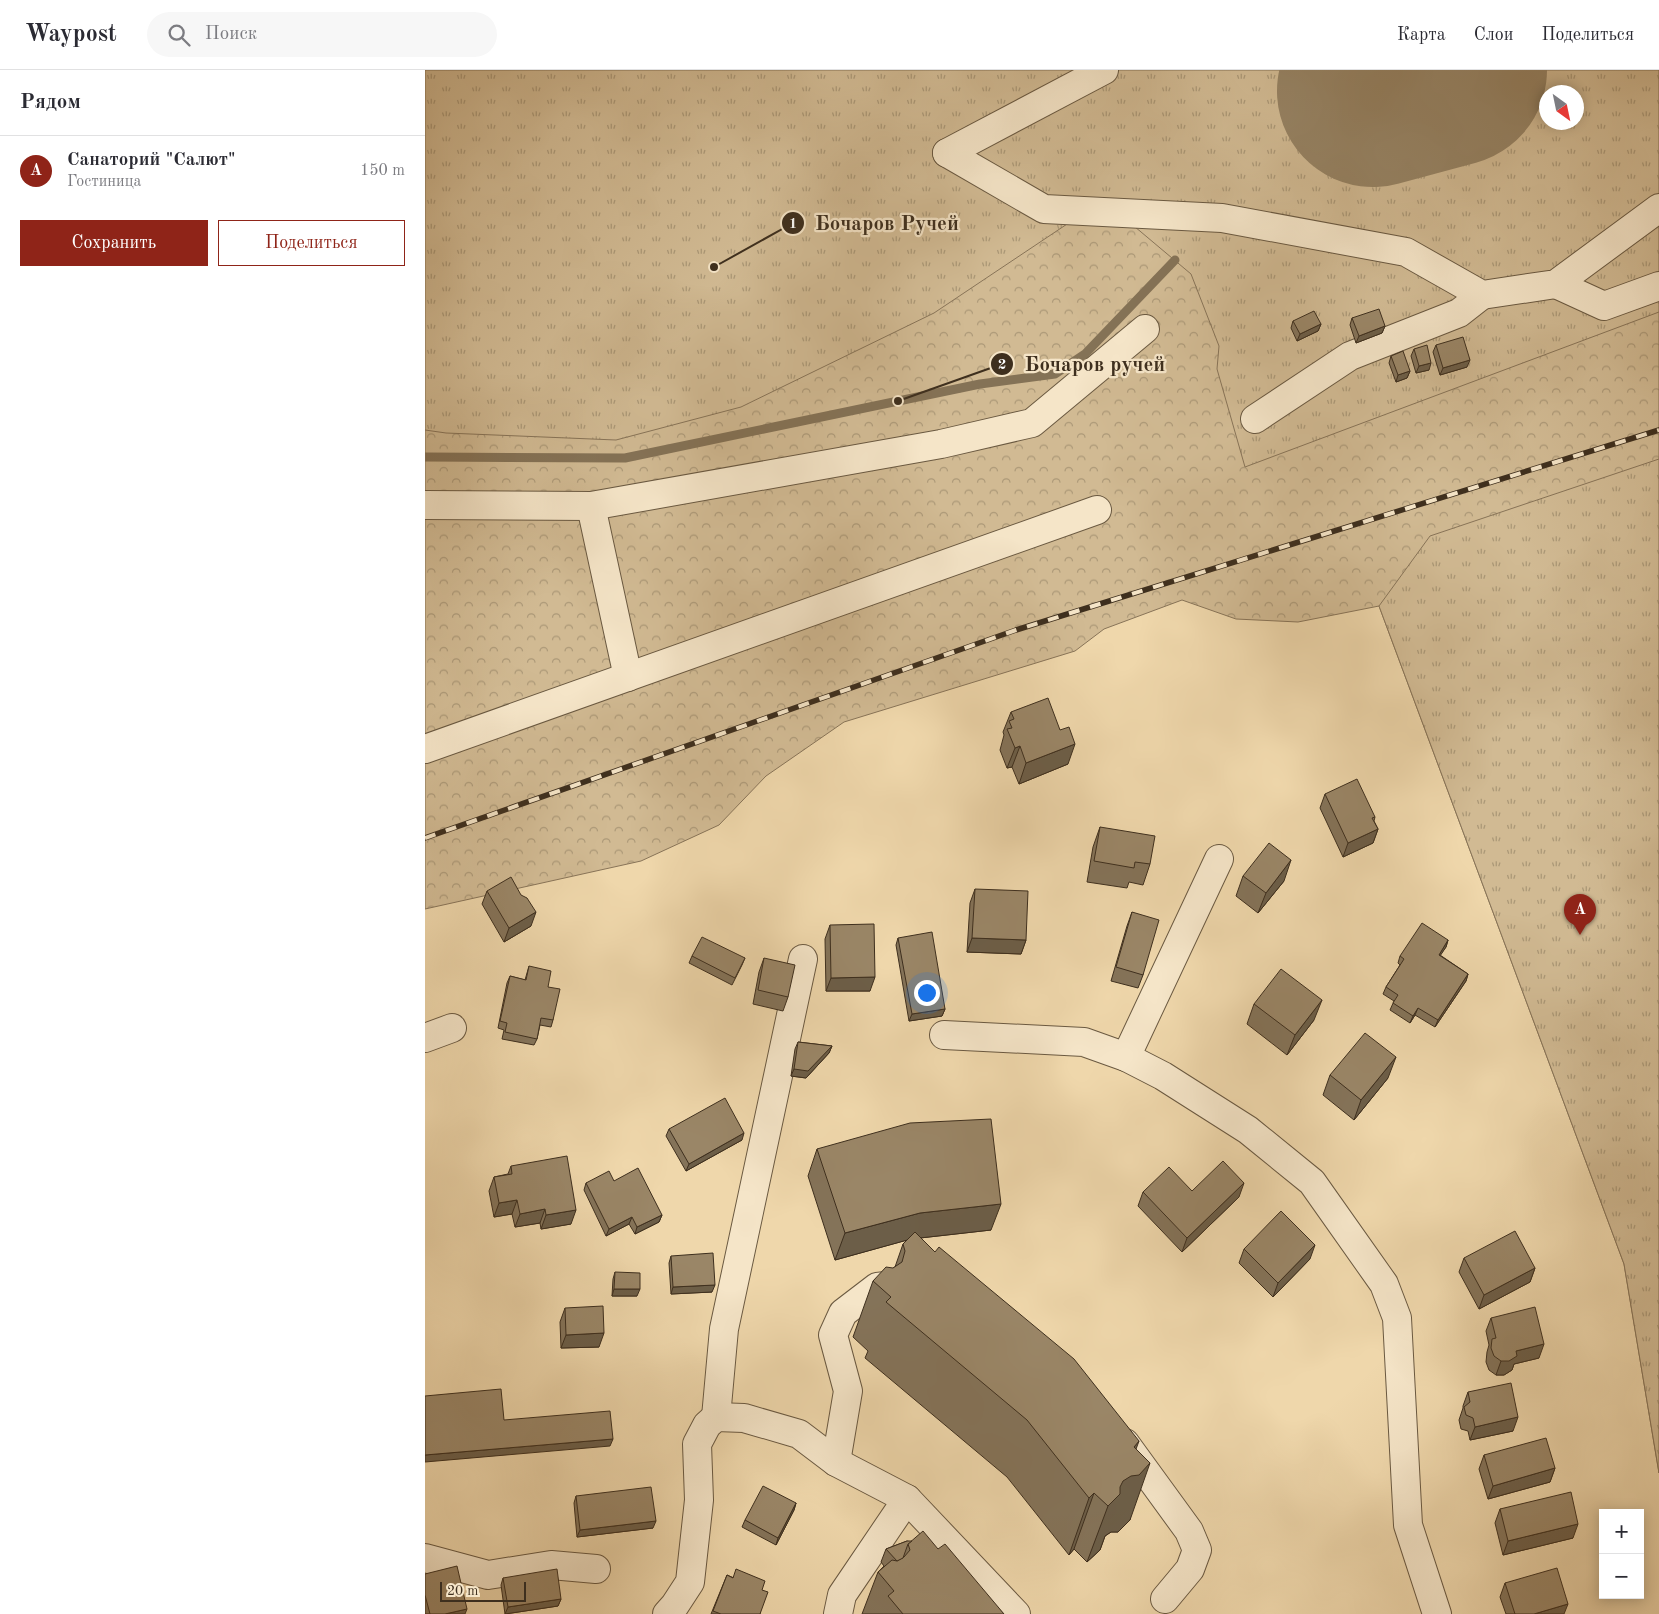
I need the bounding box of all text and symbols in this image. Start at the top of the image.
search box [147,12,497,57]
icon: search [165,21,193,49]
text: Waypost [25,23,117,47]
text: Поиск [205,25,257,44]
text: Карта [1397,26,1446,44]
text: Слои [1474,26,1513,44]
text: Поделиться [1541,26,1634,44]
north arrow [1539,85,1584,130]
text: Рядом [20,92,81,113]
text: Санаторий "Салют" [67,151,236,170]
text: A [30,163,42,179]
text: 150 m [360,163,405,179]
text: Гостиница [67,174,141,190]
callout: Бочаров Ручей [780,205,969,241]
text: Бочаров Ручей [815,214,959,235]
text: 1 [789,217,797,232]
button: Сохранить [20,220,208,266]
button: Поделиться [218,220,405,266]
callout: Бочаров ручей [989,346,1175,382]
text: Бочаров ручей [1025,355,1165,376]
text: 2 [998,358,1006,373]
pin: A [1564,894,1596,935]
your location [914,980,940,1006]
map controls [1599,1509,1644,1599]
button: + [1599,1509,1644,1554]
button: − [1599,1554,1644,1599]
scale bar [440,1579,526,1602]
text: 20 m [447,1584,478,1598]

